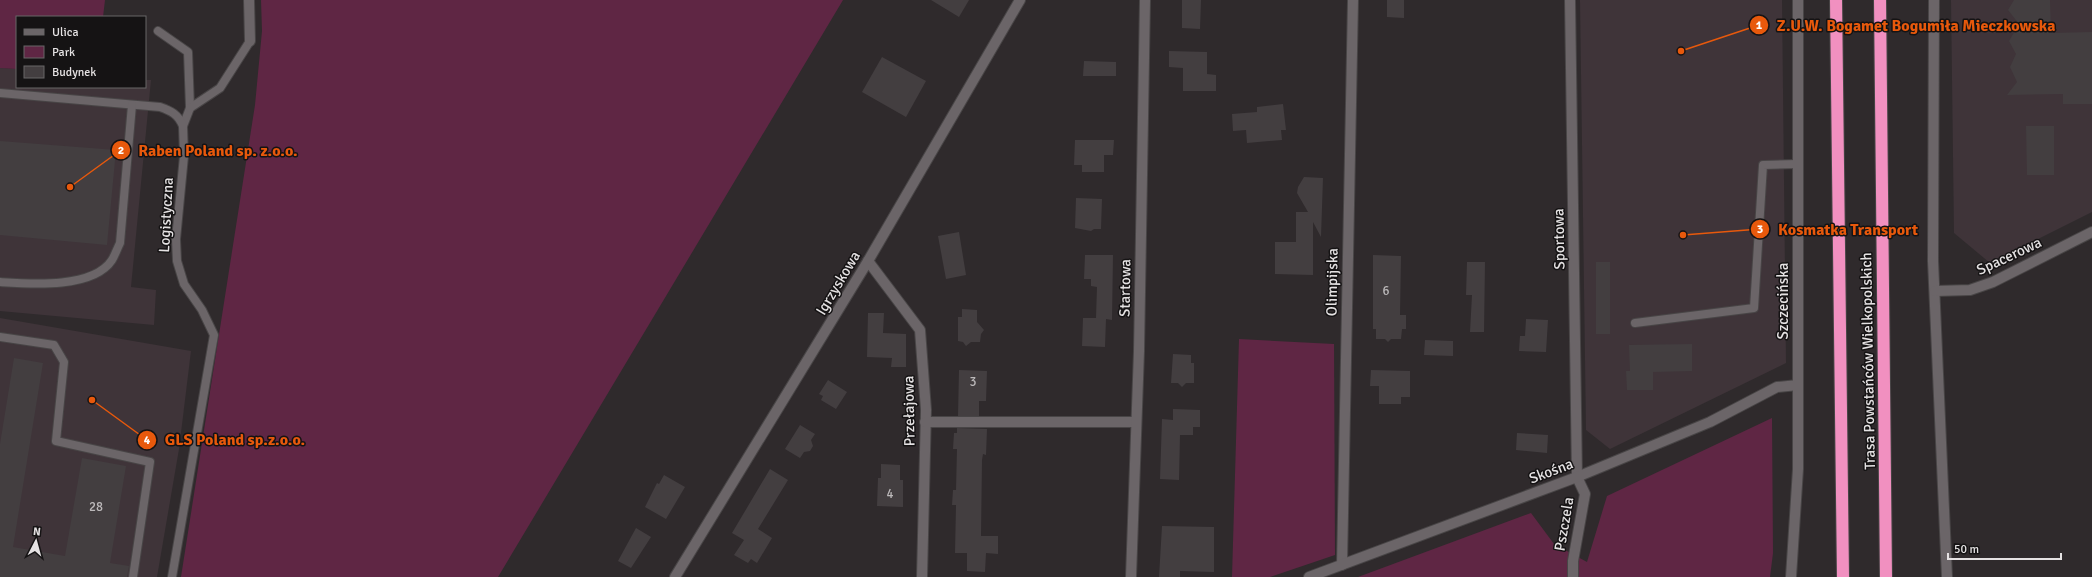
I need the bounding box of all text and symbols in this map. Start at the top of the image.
callout: Z.U.W. Bogamet Bogumiła Mieczkowska [1749,11,2063,39]
legend [16,16,146,88]
text: Z.U.W. Bogamet Bogumiła Mieczkowska [1777,16,2055,36]
text: 1 [1756,18,1763,33]
text: Ulica [52,25,79,40]
text: Park [52,45,75,60]
text: Budynek [52,65,96,80]
callout: Raben Poland sp. z.o.o. [111,136,306,164]
text: Raben Poland sp. z.o.o. [138,141,298,161]
text: 2 [118,143,124,158]
street label: Logistyczna [155,177,177,253]
street label: Sportowa [1549,208,1569,270]
callout: Kosmatka Transport [1750,215,1926,243]
text: Kosmatka Transport [1778,220,1918,240]
text: 3 [1757,222,1763,237]
street label: Spacerowa [1974,233,2044,279]
street label: Igrzyskowa [812,248,864,318]
street label: Olimpijska [1322,248,1342,316]
street label: Trasa Powstańców Wielkopolskich [1857,252,1879,470]
street label: Startowa [1115,259,1135,317]
street label: Szczecińska [1774,263,1792,339]
house number: 6 [1382,283,1390,299]
house number: 3 [969,374,977,390]
street label: Przełajowa [899,376,919,446]
callout: GLS Poland sp.z.o.o. [137,426,313,454]
text: GLS Poland sp.z.o.o. [165,430,305,450]
text: 4 [144,433,151,448]
street label: Skośna [1526,454,1576,488]
house number: 4 [886,486,894,502]
street label: Pszczela [1550,496,1578,552]
house number: 28 [89,499,103,515]
north arrow [16,521,56,561]
text: N [33,525,41,538]
scale bar [1948,535,2061,561]
text: 50 m [1954,542,1979,557]

